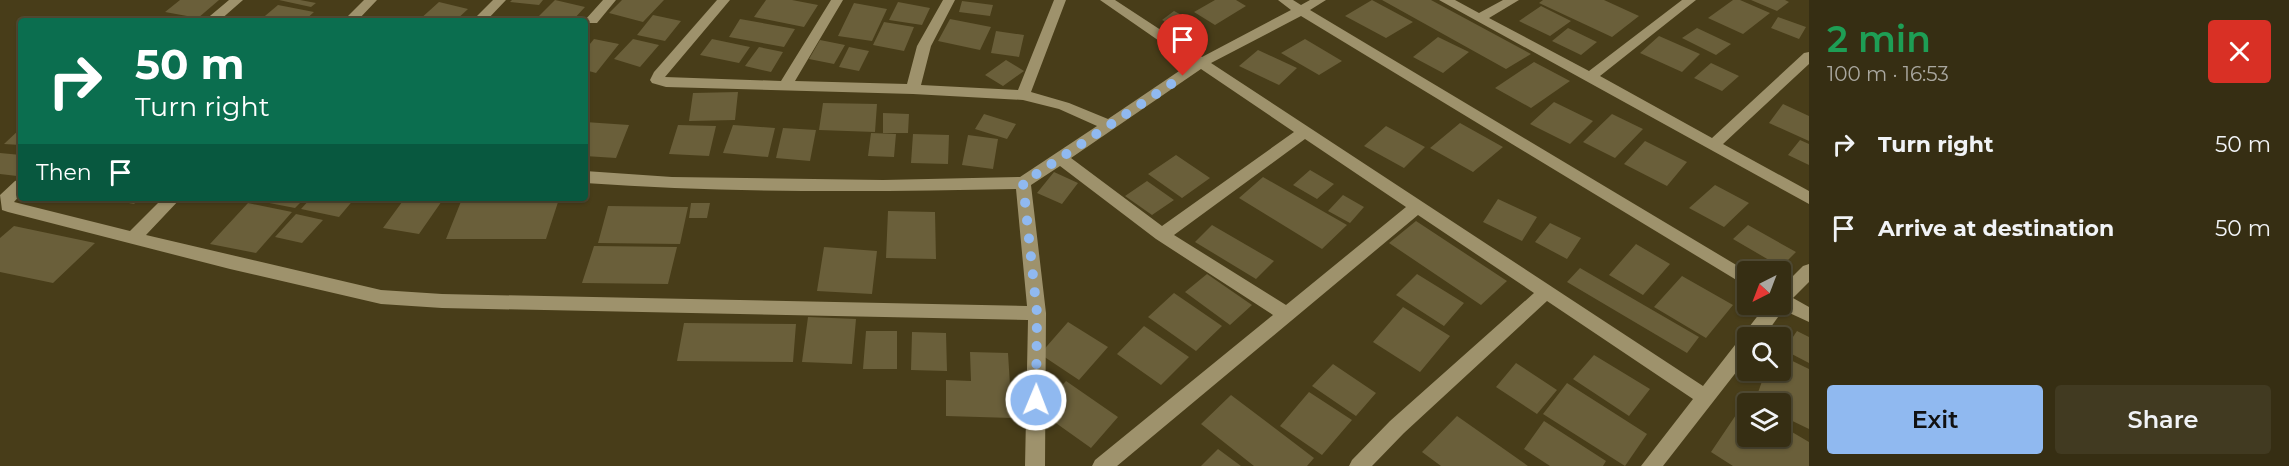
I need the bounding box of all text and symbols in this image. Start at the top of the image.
pin [1157,14,1208,76]
text: 2 min [1827,17,1931,61]
button: close [2208,20,2271,83]
icon: arrive [1166,23,1199,56]
text: 50 m [135,38,244,90]
icon: right [36,42,114,120]
text: 100 m · 16:53 [1827,62,1949,86]
text: Turn right [135,90,270,123]
icon: right [1827,128,1860,161]
text: Turn right [1878,131,1993,158]
text: 50 m [2215,131,2271,158]
icon: arrive [104,156,137,189]
text: Then [36,159,92,186]
icon: arrive [1827,212,1860,245]
text: Arrive at destination [1878,215,2114,242]
text: 50 m [2215,215,2271,242]
north arrow [1737,261,1791,315]
map controls [1737,261,1791,447]
button: search [1737,327,1791,381]
position arrow [1004,368,1068,432]
button: Exit [1827,385,2043,454]
button: Share [2055,385,2271,454]
button: layers [1737,393,1791,447]

